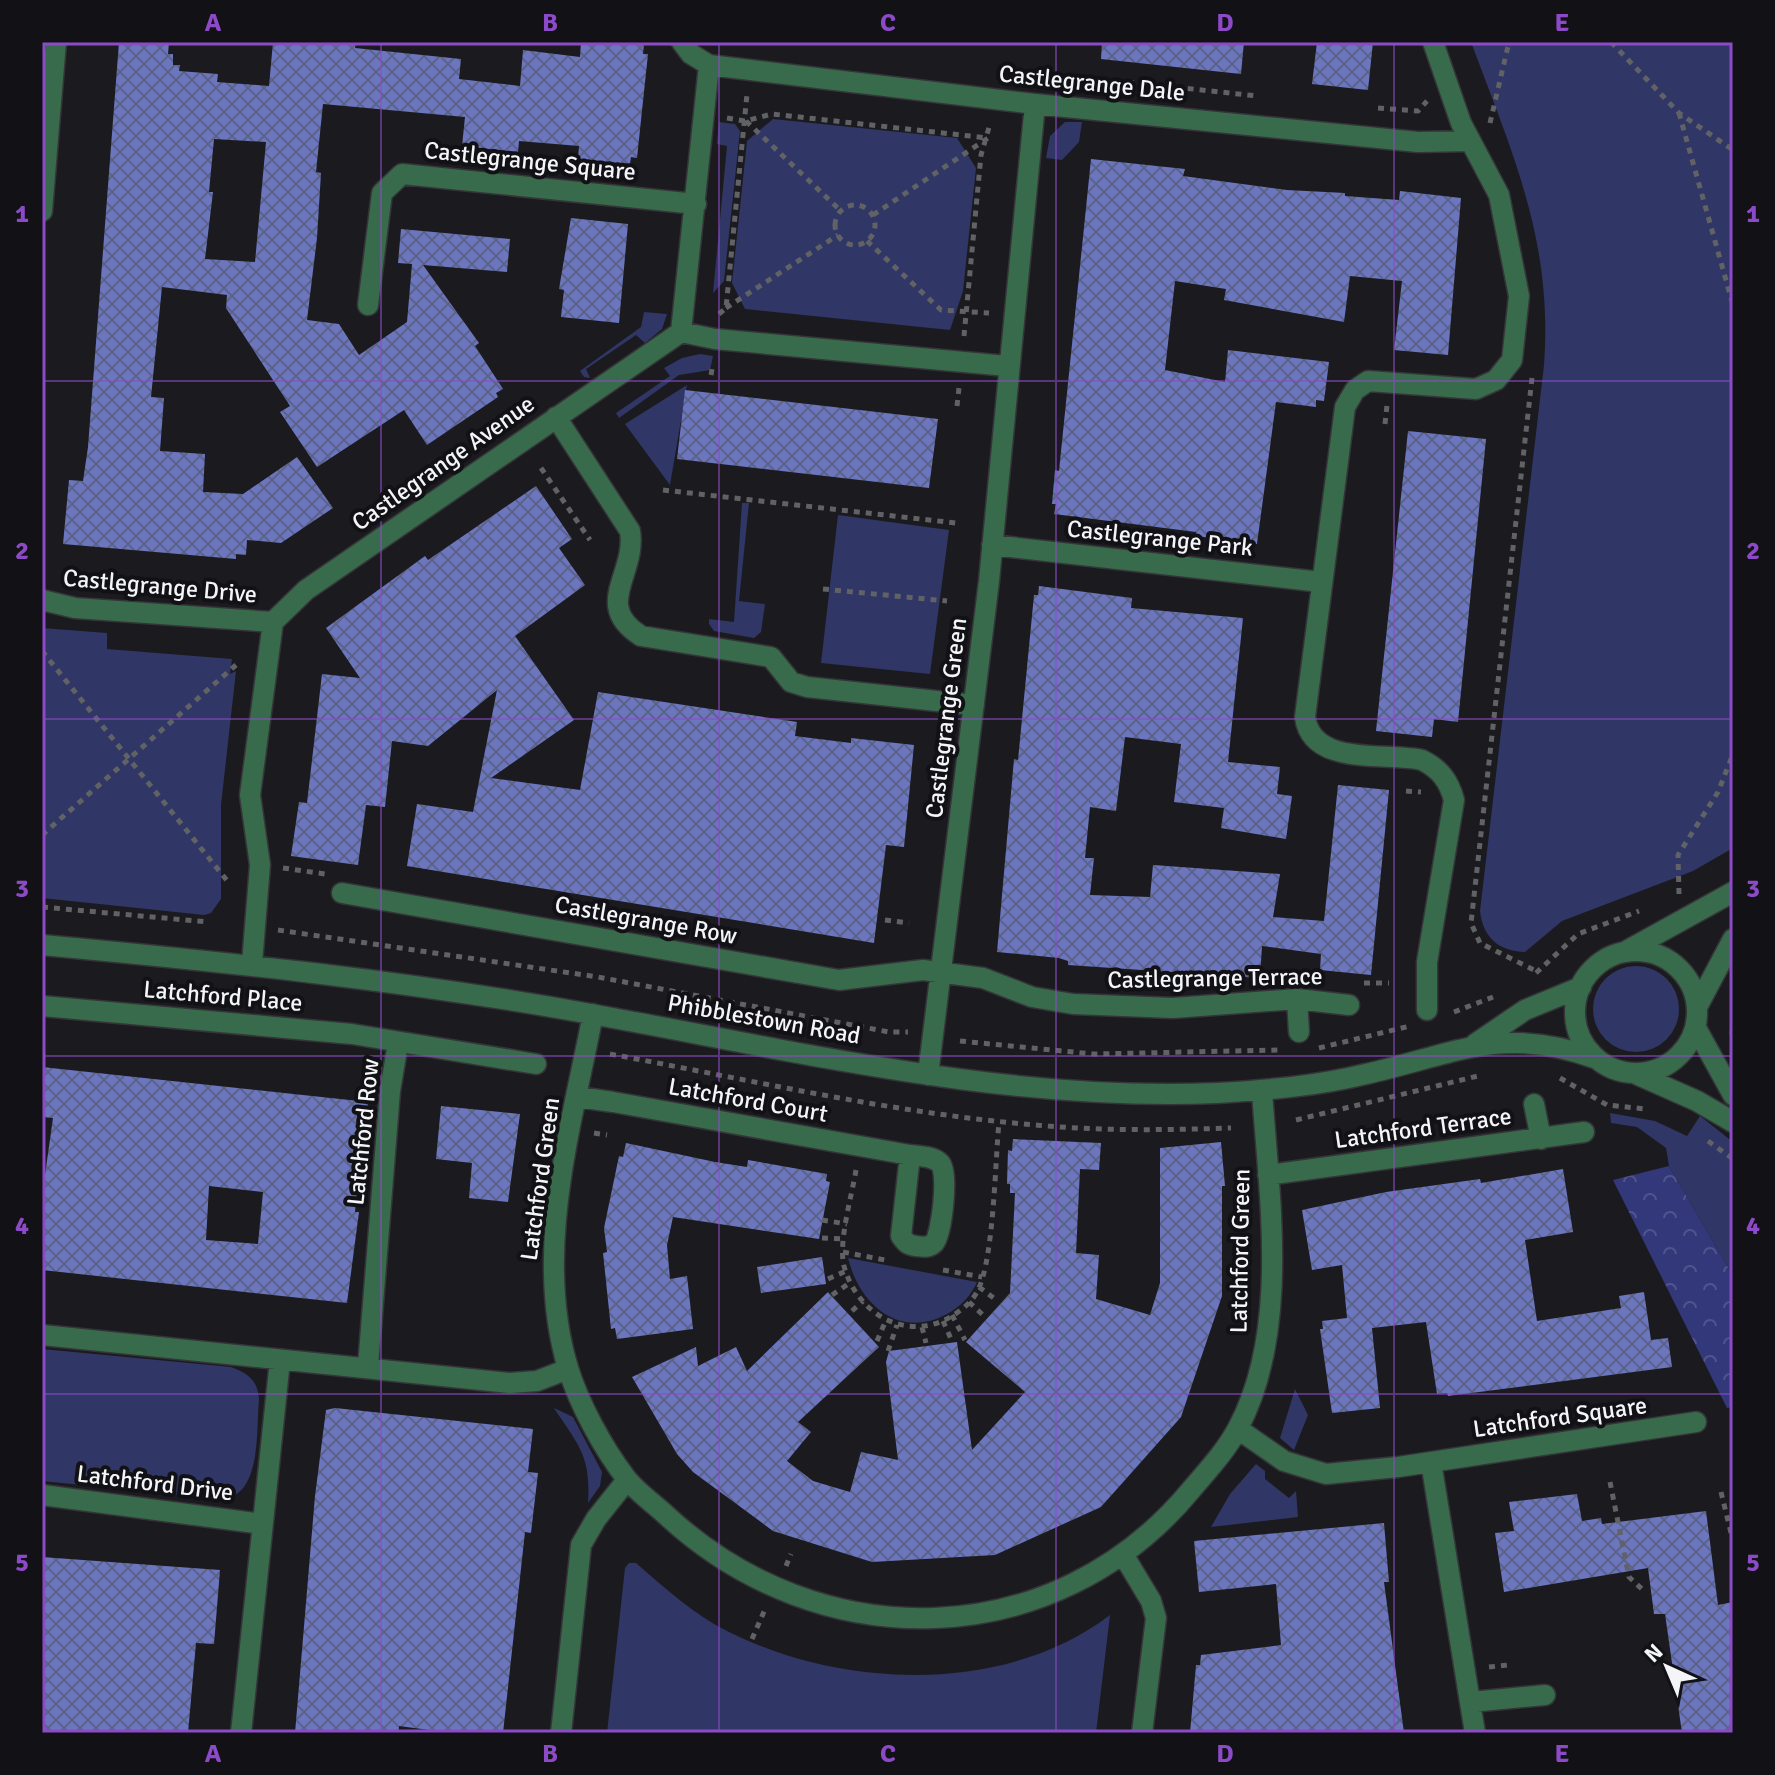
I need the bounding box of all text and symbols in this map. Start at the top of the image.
text: A [205,7,222,39]
text: B [542,7,558,39]
text: C [880,7,896,39]
text: D [1216,7,1234,39]
text: E [1555,7,1569,39]
street label: Castlegrange Dale [997,58,1187,108]
street label: Castlegrange Square [423,135,637,187]
text: 1 [15,198,29,230]
text: 1 [1746,198,1760,230]
street label: Castlegrange Avenue [346,389,540,537]
street label: Castlegrange Park [1065,513,1255,563]
text: 2 [15,535,29,567]
text: 2 [1746,535,1760,567]
street label: Castlegrange Drive [62,563,258,609]
street label: Castlegrange Green [919,616,973,820]
text: 3 [15,873,29,905]
text: 3 [1746,873,1760,905]
street label: Castlegrange Row [553,889,739,951]
street label: Castlegrange Terrace [1107,961,1323,995]
street label: Latchford Place [142,974,304,1018]
street label: Phibblestown Road [665,987,863,1051]
street label: Latchford Row [340,1057,386,1207]
street label: Latchford Court [666,1071,830,1129]
street label: Latchford Green [514,1095,566,1263]
street label: Latchford Terrace [1333,1101,1513,1155]
street label: Latchford Green [1224,1168,1256,1334]
text: 4 [15,1210,29,1242]
text: 4 [1746,1210,1760,1242]
street label: Latchford Square [1471,1390,1649,1444]
street label: Latchford Drive [75,1459,235,1507]
text: 5 [15,1547,29,1579]
text: 5 [1746,1547,1760,1579]
north arrow [1627,1627,1707,1707]
text: N [1639,1638,1668,1668]
text: A [205,1738,222,1770]
text: B [542,1738,558,1770]
text: C [880,1738,896,1770]
text: D [1216,1738,1234,1770]
text: E [1555,1738,1569,1770]

